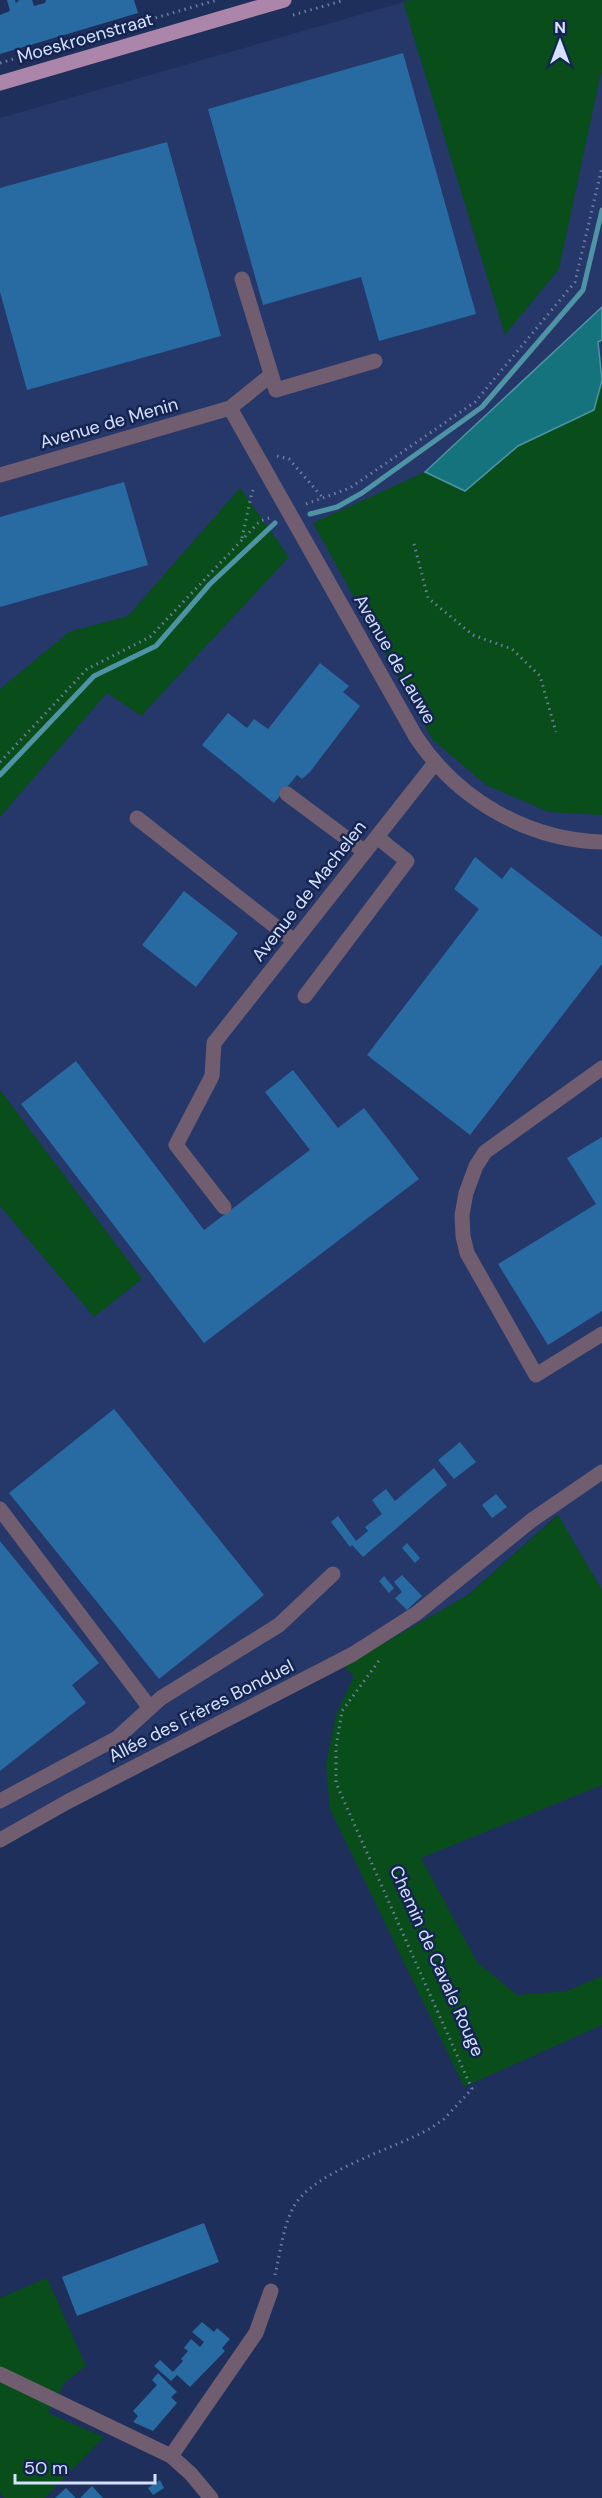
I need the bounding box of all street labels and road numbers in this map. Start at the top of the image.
street label: Moeskroenstraat [14,7,156,69]
street label: Avenue de Menin [37,392,181,454]
street label: Avenue de Lauwe [348,590,442,728]
street label: Avenue de Machelen [246,816,372,966]
street label: Allée des Frères Bonduel [104,1654,298,1768]
street label: Chemin de Cavale Rouge [384,1862,490,2060]

